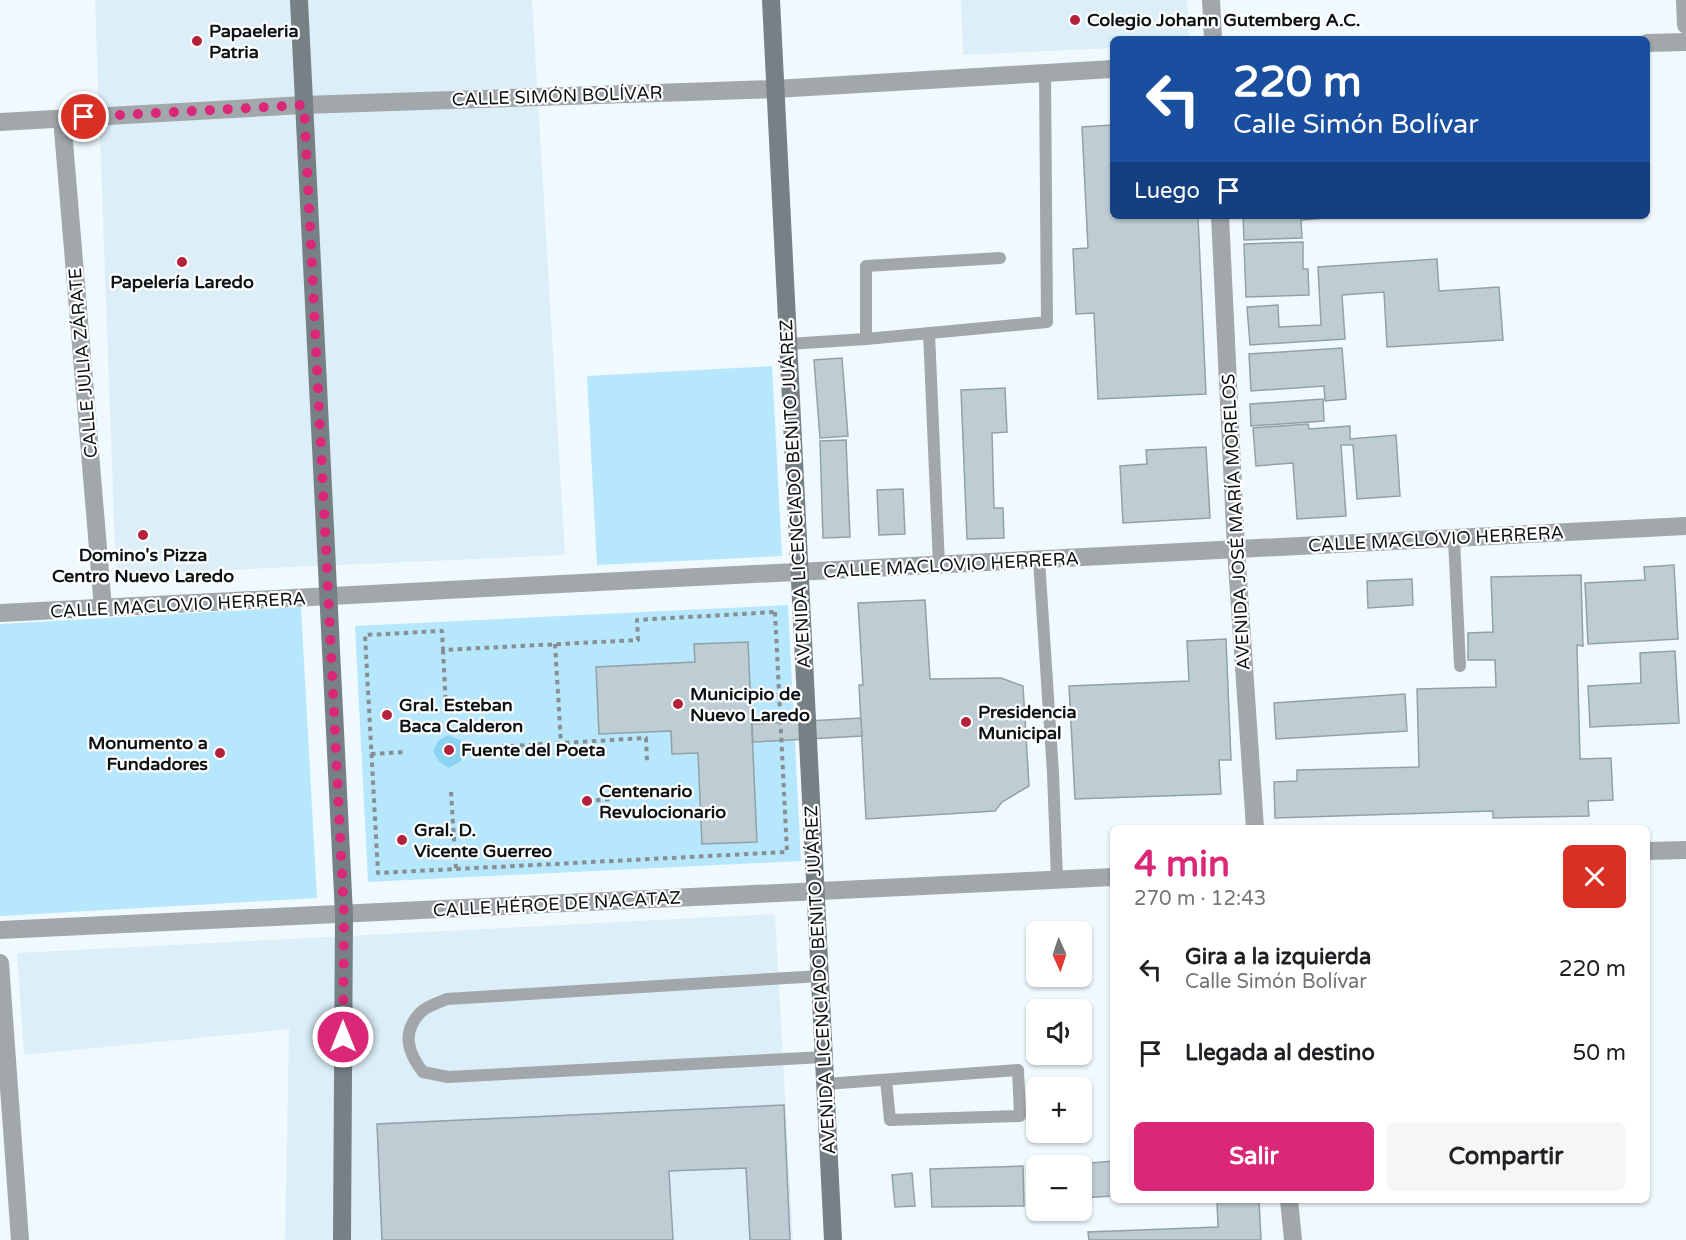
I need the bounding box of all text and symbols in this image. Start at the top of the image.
place label: Colegio Johann Gutemberg A.C. [1087,9,1360,31]
marker: Colegio Johann Gutemberg A.C. [1068,13,1082,27]
place label: Papaeleria Patria [209,20,299,63]
marker: Papaeleria Patria [190,34,204,48]
text: 220 m [1233,57,1362,108]
icon: left [1134,60,1212,138]
street label: CALLE SIMÓN BOLÍVAR [451,81,663,111]
pin [58,91,109,142]
icon: arrive [67,100,100,133]
text: Calle Simón Bolívar [1233,108,1479,141]
icon: arrive [1212,174,1245,207]
text: Luego [1134,178,1200,204]
marker: Papelería Laredo [175,255,189,269]
street label: CALLE JULIA ZÁRATE [64,267,102,459]
place label: Papelería Laredo [110,271,254,293]
street label: AVENIDA LICENCIADO BENITO JUÁREZ [775,319,815,669]
street label: AVENIDA JOSÉ MARÍA MORELOS [1217,373,1255,671]
street label: CALLE MACLOVIO HERRERA [1308,521,1564,557]
marker: Domino's Pizza Centro Nuevo Laredo [136,528,150,542]
place label: Domino's Pizza Centro Nuevo Laredo [52,544,234,587]
street label: CALLE MACLOVIO HERRERA [823,547,1079,583]
street label: CALLE MACLOVIO HERRERA [50,587,306,623]
place label: Municipio de Nuevo Laredo [690,683,810,726]
place label: Gral. Esteban Baca Calderon [399,694,523,737]
marker: Municipio de Nuevo Laredo [671,697,685,711]
place label: Presidencia Municipal [978,701,1077,744]
marker: Gral. Esteban Baca Calderon [380,708,394,722]
marker: Presidencia Municipal [959,715,973,729]
place label: Monumento a Fundadores [88,732,208,775]
place label: Fuente del Poeta [461,739,606,761]
marker: Fuente del Poeta [442,743,456,757]
marker: Monumento a Fundadores [213,746,227,760]
place label: Centenario Revulocionario [599,780,726,823]
marker: Centenario Revulocionario [580,794,594,808]
street label: AVENIDA LICENCIADO BENITO JUÁREZ [800,805,840,1155]
place label: Gral. D. Vicente Guerreo [414,819,552,862]
marker: Gral. D. Vicente Guerreo [395,833,409,847]
text: 4 min [1134,843,1230,886]
button: close [1563,845,1626,908]
street label: CALLE HÉROE DE NACATAZ [432,887,682,921]
text: 270 m · 12:43 [1134,887,1266,911]
north arrow [1026,921,1092,987]
map controls [1026,921,1092,1221]
text: Gira a la izquierda [1185,944,1371,970]
icon: left [1134,953,1167,986]
text: 220 m [1559,956,1626,982]
text: Calle Simón Bolívar [1185,970,1367,994]
button: sound [1026,999,1092,1065]
position arrow [311,1005,375,1069]
icon: arrive [1134,1037,1167,1070]
text: Llegada al destino [1185,1040,1375,1066]
text: 50 m [1572,1040,1626,1066]
button: + [1026,1077,1092,1143]
button: Salir [1134,1122,1374,1191]
button: Compartir [1386,1122,1626,1191]
button: − [1026,1155,1092,1221]

